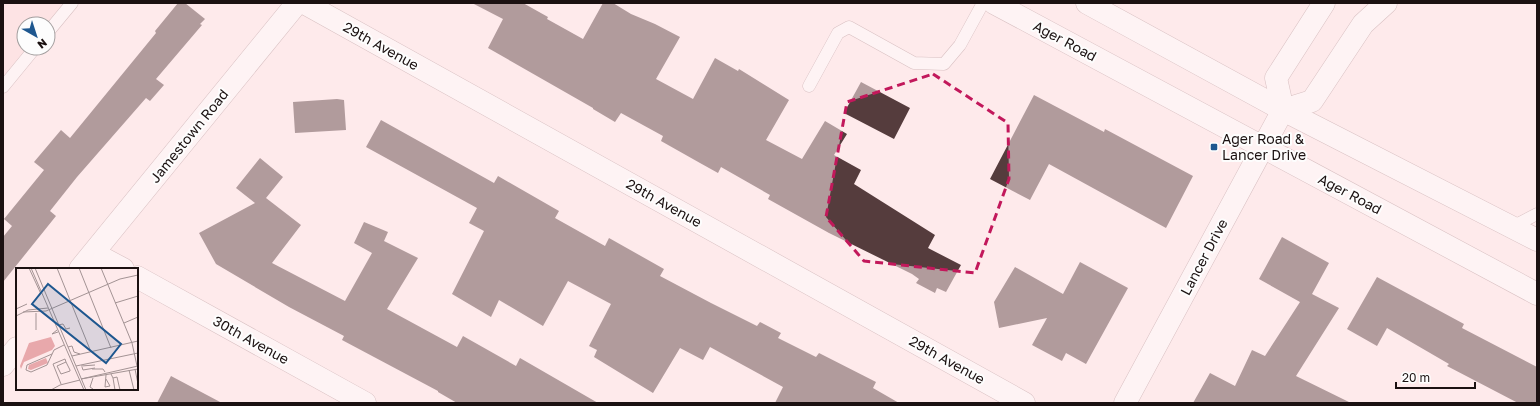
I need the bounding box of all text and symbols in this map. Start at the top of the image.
north arrow [16,16,56,56]
street label: Ager Road [1031,17,1100,64]
street label: 29th Avenue [341,18,422,73]
text: N [35,36,50,52]
street label: Jamestown Road [146,86,231,186]
place label: Ager Road & Lancer Drive [1222,130,1306,163]
marker: Ager Road & Lancer Drive [1209,142,1219,152]
street label: Ager Road [1316,170,1385,217]
street label: 29th Avenue [624,175,705,230]
street label: Lancer Drive [1176,216,1231,298]
inset map [16,268,138,390]
street label: 30th Avenue [210,312,292,367]
street label: 29th Avenue [907,332,988,387]
scale bar [1396,364,1475,390]
text: 20 m [1402,370,1430,385]

